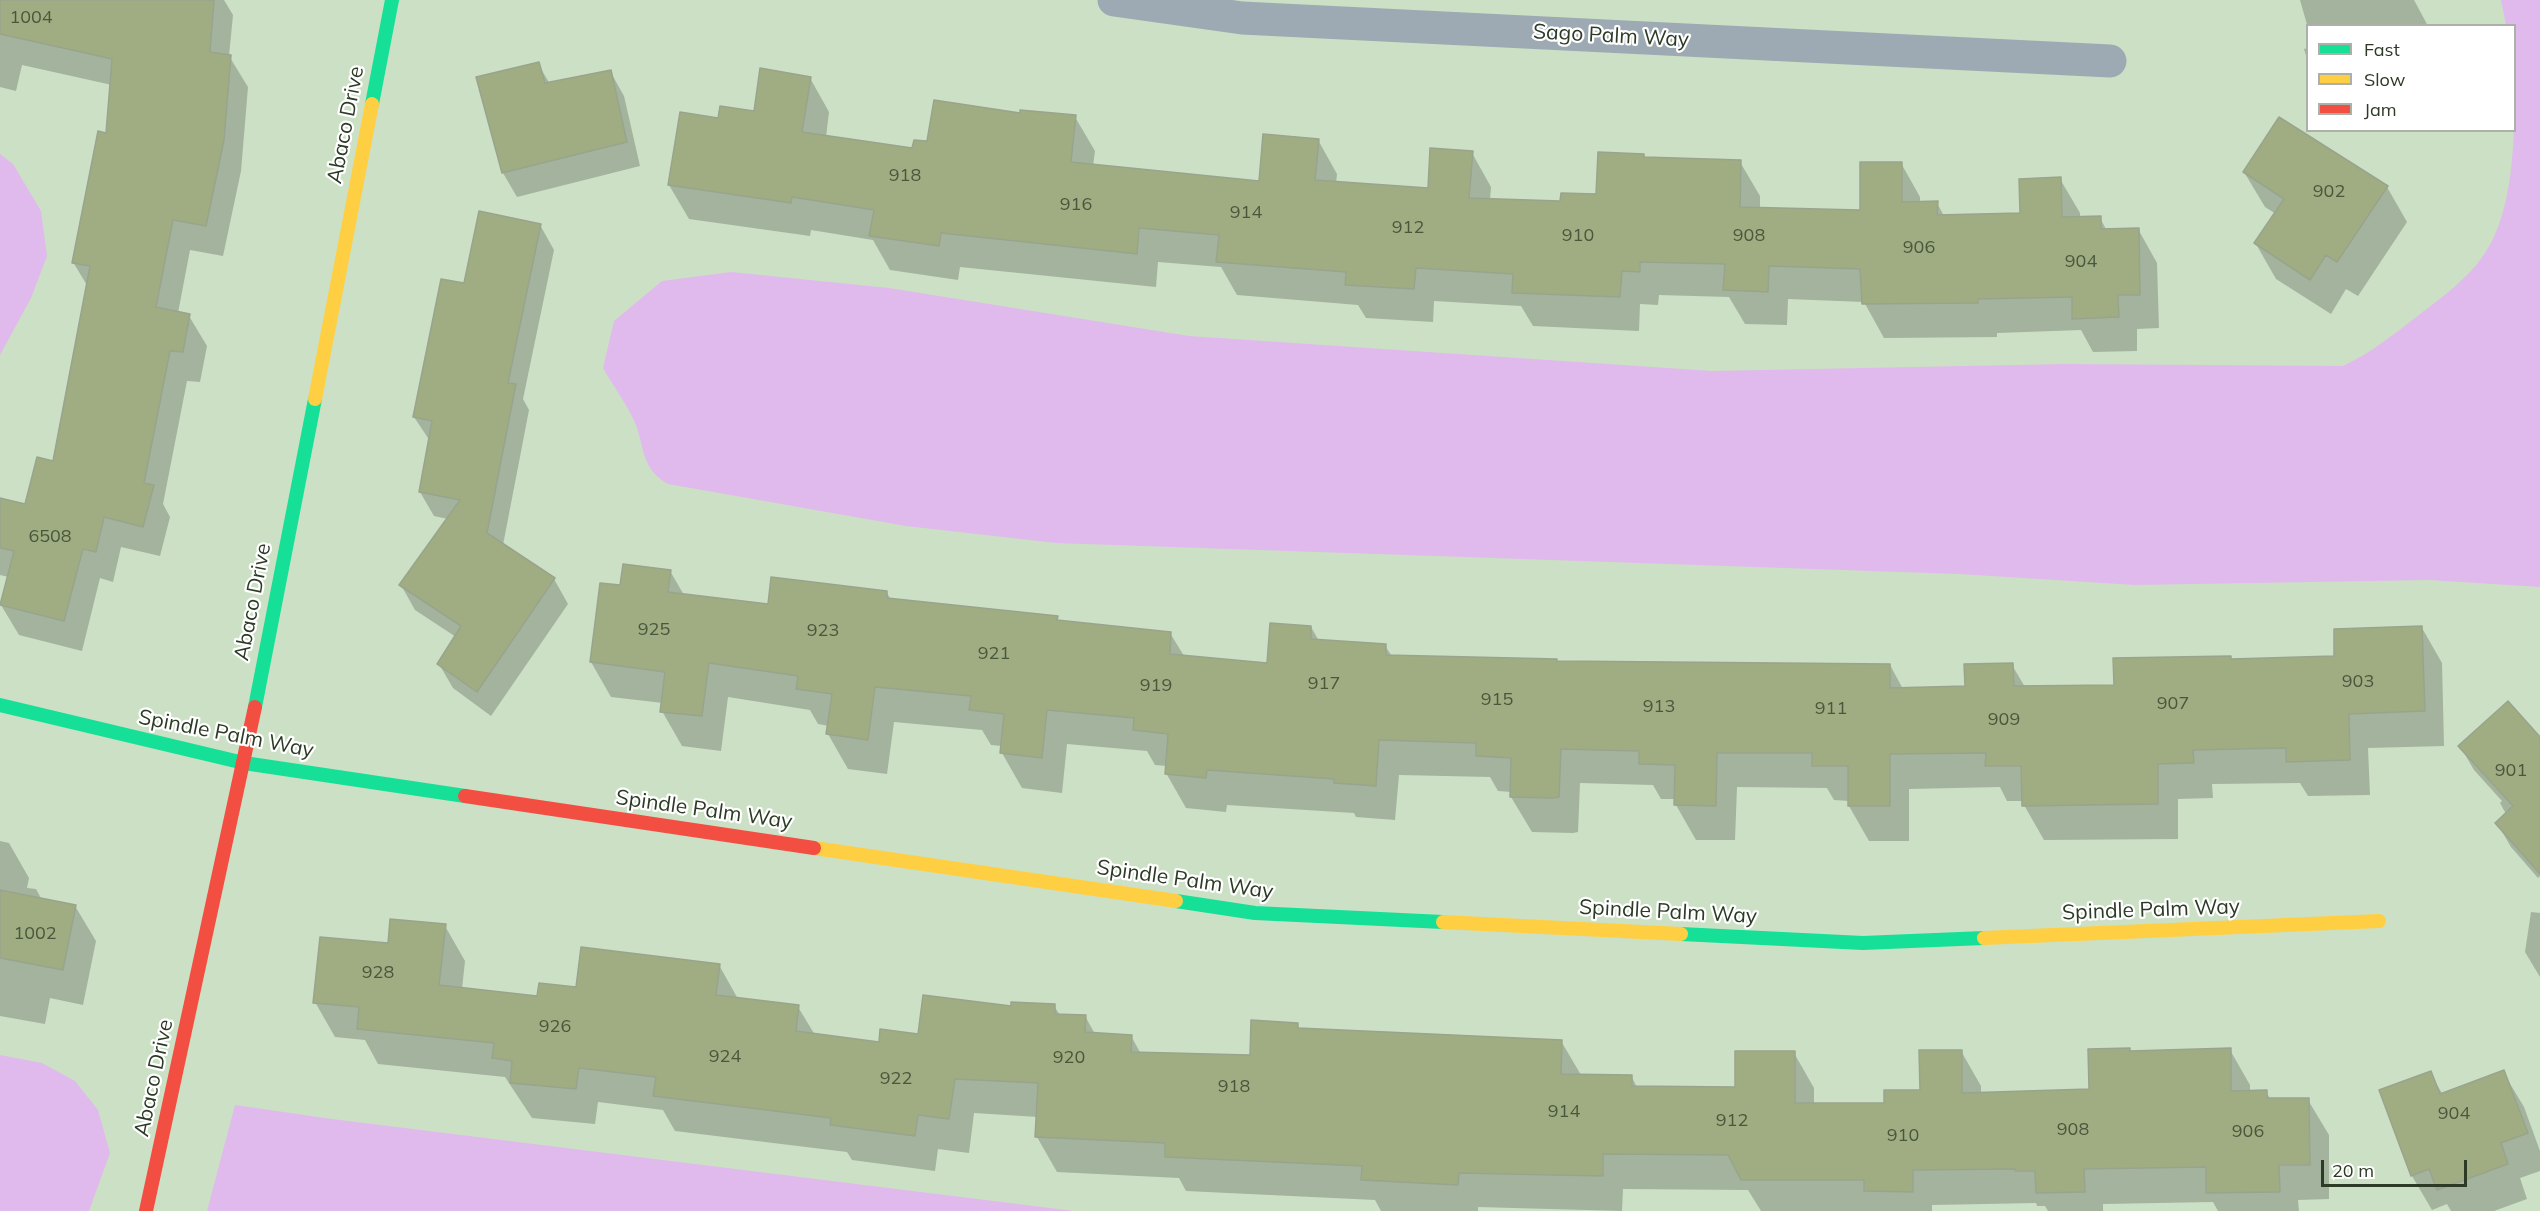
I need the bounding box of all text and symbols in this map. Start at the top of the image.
house number: 1004 [9,7,53,29]
street label: Sago Palm Way [1532,19,1690,53]
legend [2306,24,2516,132]
text: Fast [2364,38,2400,61]
street label: Abaco Drive [322,64,370,186]
text: Slow [2364,68,2405,91]
text: Jam [2364,98,2397,121]
house number: 918 [889,165,921,187]
house number: 902 [2313,181,2345,203]
house number: 916 [1060,194,1092,216]
house number: 914 [1230,202,1262,224]
house number: 912 [1392,217,1424,239]
house number: 910 [1562,225,1594,247]
house number: 908 [1733,225,1765,247]
house number: 906 [1903,237,1935,259]
house number: 904 [2065,251,2097,273]
house number: 6508 [28,526,72,548]
street label: Abaco Drive [229,541,277,663]
house number: 925 [638,619,670,641]
house number: 923 [807,620,839,642]
house number: 921 [978,643,1010,665]
house number: 903 [2342,671,2374,693]
house number: 917 [1308,673,1340,695]
house number: 919 [1140,675,1172,697]
house number: 915 [1481,689,1513,711]
house number: 907 [2157,693,2189,715]
house number: 913 [1643,696,1675,718]
house number: 911 [1815,698,1847,720]
street label: Spindle Palm Way [136,705,316,763]
house number: 909 [1988,709,2020,731]
house number: 901 [2495,760,2527,782]
street label: Spindle Palm Way [614,785,794,835]
street label: Spindle Palm Way [1095,855,1275,905]
street label: Spindle Palm Way [2062,894,2240,926]
street label: Spindle Palm Way [1578,895,1758,929]
house number: 1002 [13,923,57,945]
house number: 928 [362,962,394,984]
house number: 926 [539,1016,571,1038]
street label: Abaco Drive [129,1017,179,1139]
house number: 924 [709,1046,741,1068]
house number: 920 [1053,1047,1085,1069]
house number: 922 [880,1068,912,1090]
house number: 918 [1218,1076,1250,1098]
house number: 914 [1548,1101,1580,1123]
house number: 904 [2438,1103,2470,1125]
house number: 912 [1716,1110,1748,1132]
house number: 908 [2057,1119,2089,1141]
house number: 906 [2232,1121,2264,1143]
house number: 910 [1887,1125,1919,1147]
scale bar [2324,1148,2470,1186]
text: 20 m [2332,1159,2374,1182]

